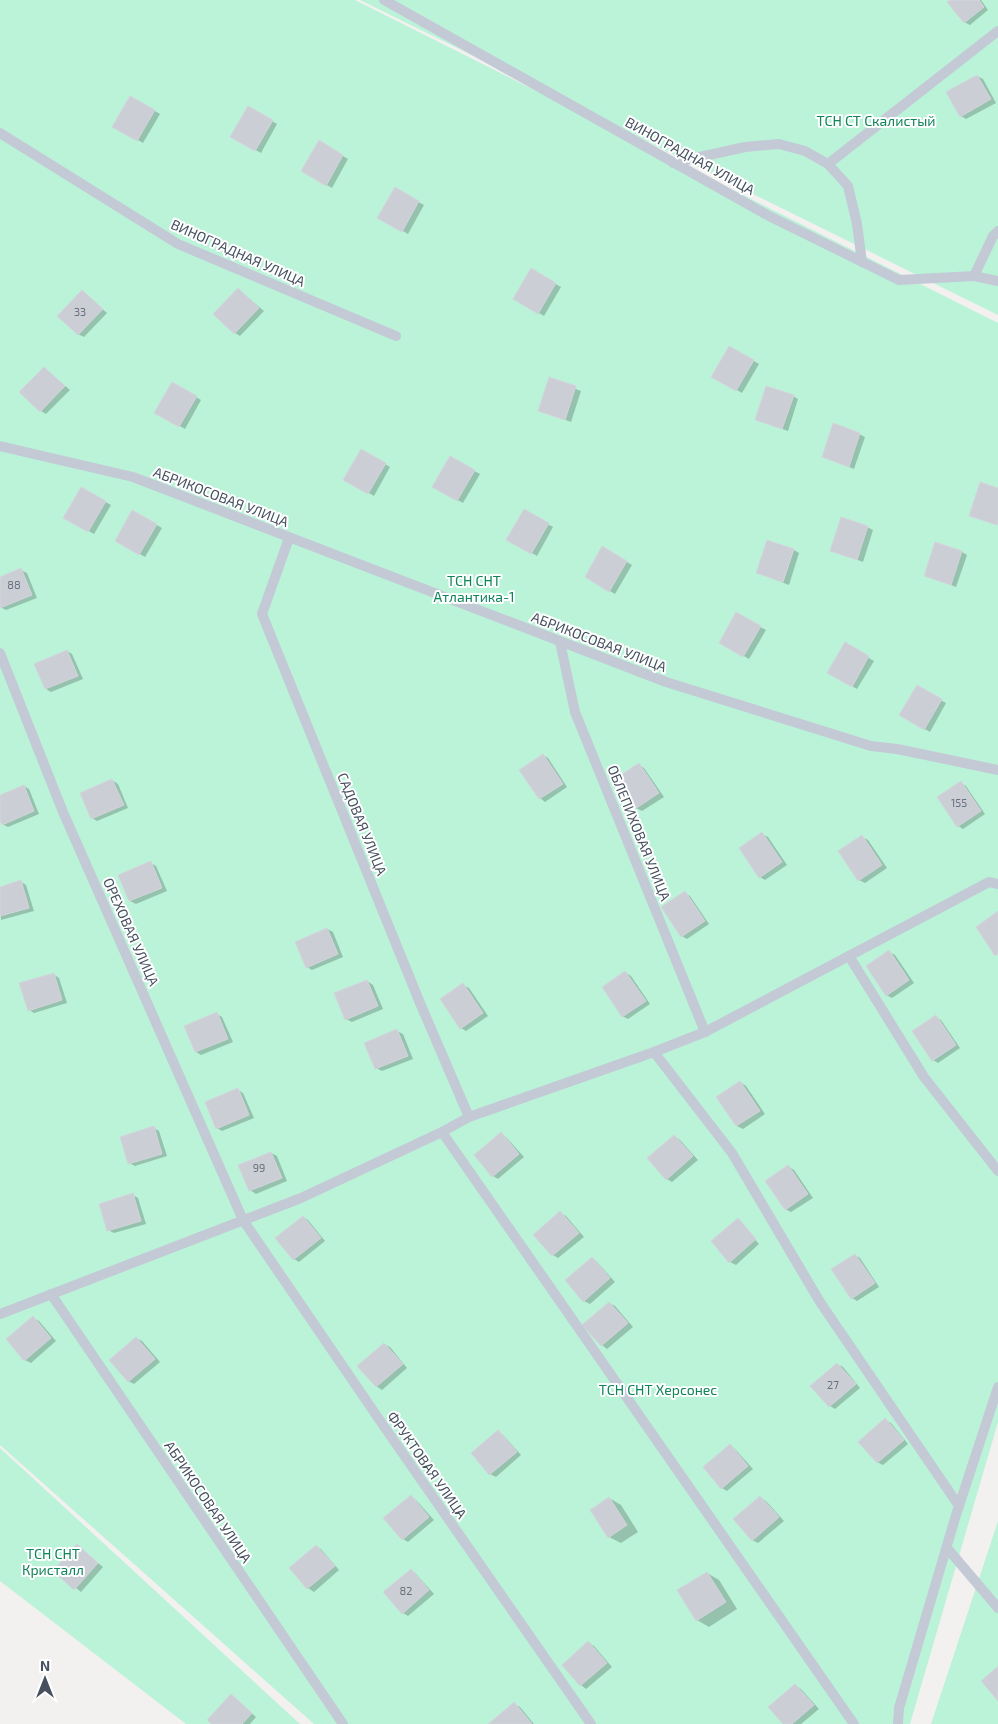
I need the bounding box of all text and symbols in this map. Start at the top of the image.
park label: ТСН СТ Скалистый [817,112,936,129]
street label: ВИНОГРАДНАЯ УЛИЦА [623,113,758,198]
street label: ВИНОГРАДНАЯ УЛИЦА [168,215,308,290]
house number: 33 [74,305,86,318]
street label: АБРИКОСОВАЯ УЛИЦА [151,463,291,530]
park label: ТСН СНТ Атлантика-1 [433,572,515,605]
house number: 88 [7,578,21,591]
street label: АБРИКОСОВАЯ УЛИЦА [529,608,669,675]
street label: ОБЛЕПИХОВАЯ УЛИЦА [604,762,675,903]
street label: САДОВАЯ УЛИЦА [334,770,391,878]
house number: 155 [951,796,967,809]
street label: ОРЕХОВАЯ УЛИЦА [100,875,163,989]
house number: 99 [253,1161,265,1174]
house number: 27 [827,1378,839,1391]
park label: ТСН СНТ Херсонес [599,1381,717,1398]
street label: ФРУКТОВАЯ УЛИЦА [384,1408,471,1522]
street label: АБРИКОСОВАЯ УЛИЦА [161,1438,256,1566]
park label: ТСН СНТ Кристалл [22,1545,84,1578]
house number: 82 [400,1584,412,1597]
north arrow [20,1654,70,1704]
text: N [40,1657,50,1674]

